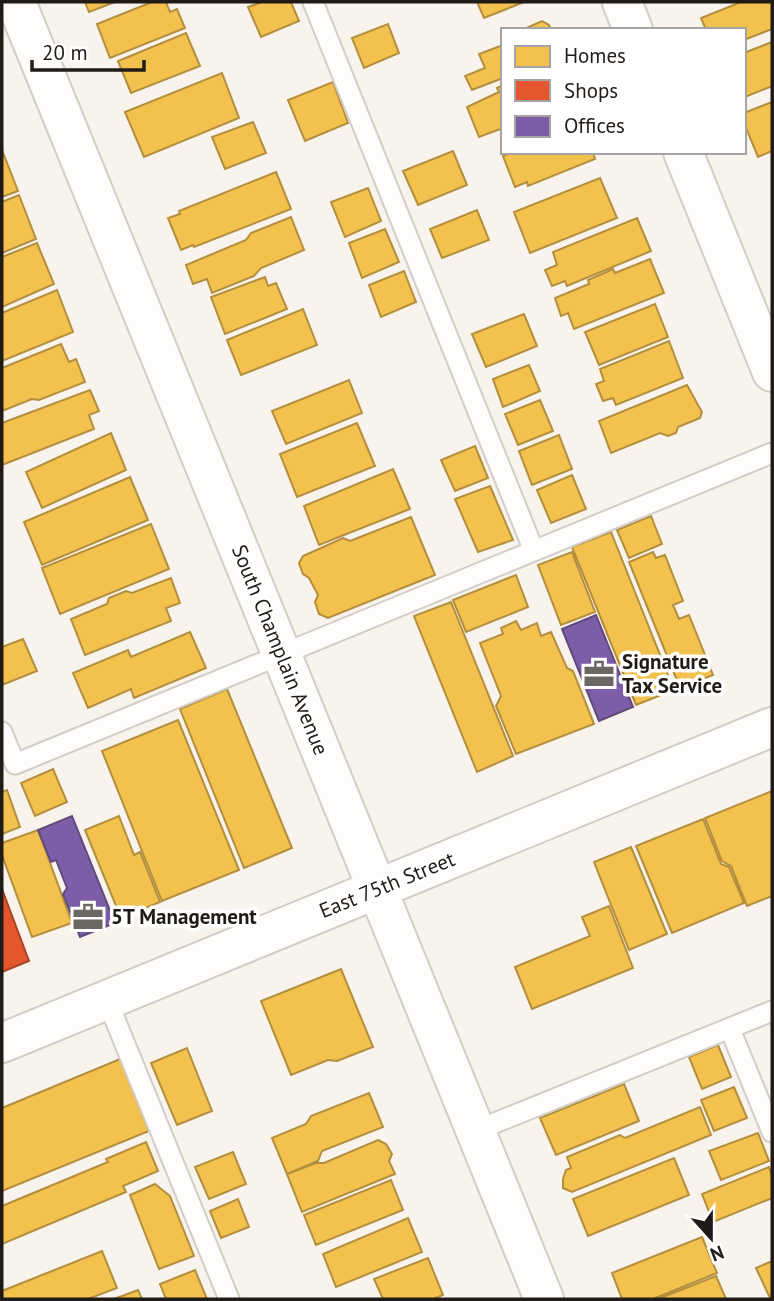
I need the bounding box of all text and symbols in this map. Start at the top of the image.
scale bar [32,28,144,72]
legend [501,28,746,154]
text: 20 m [42,39,88,66]
text: Homes [564,42,626,69]
text: Shops [564,77,618,104]
text: Offices [564,112,625,139]
street label: South Champlain Avenue [226,541,335,759]
place label: Signature Tax Service [622,648,722,699]
office icon: Signature Tax Service [582,657,616,691]
street label: East 75th Street [315,845,459,924]
office icon: 5T Management [71,900,105,934]
place label: 5T Management [111,903,257,930]
north arrow [676,1203,746,1273]
text: N [707,1240,727,1267]

